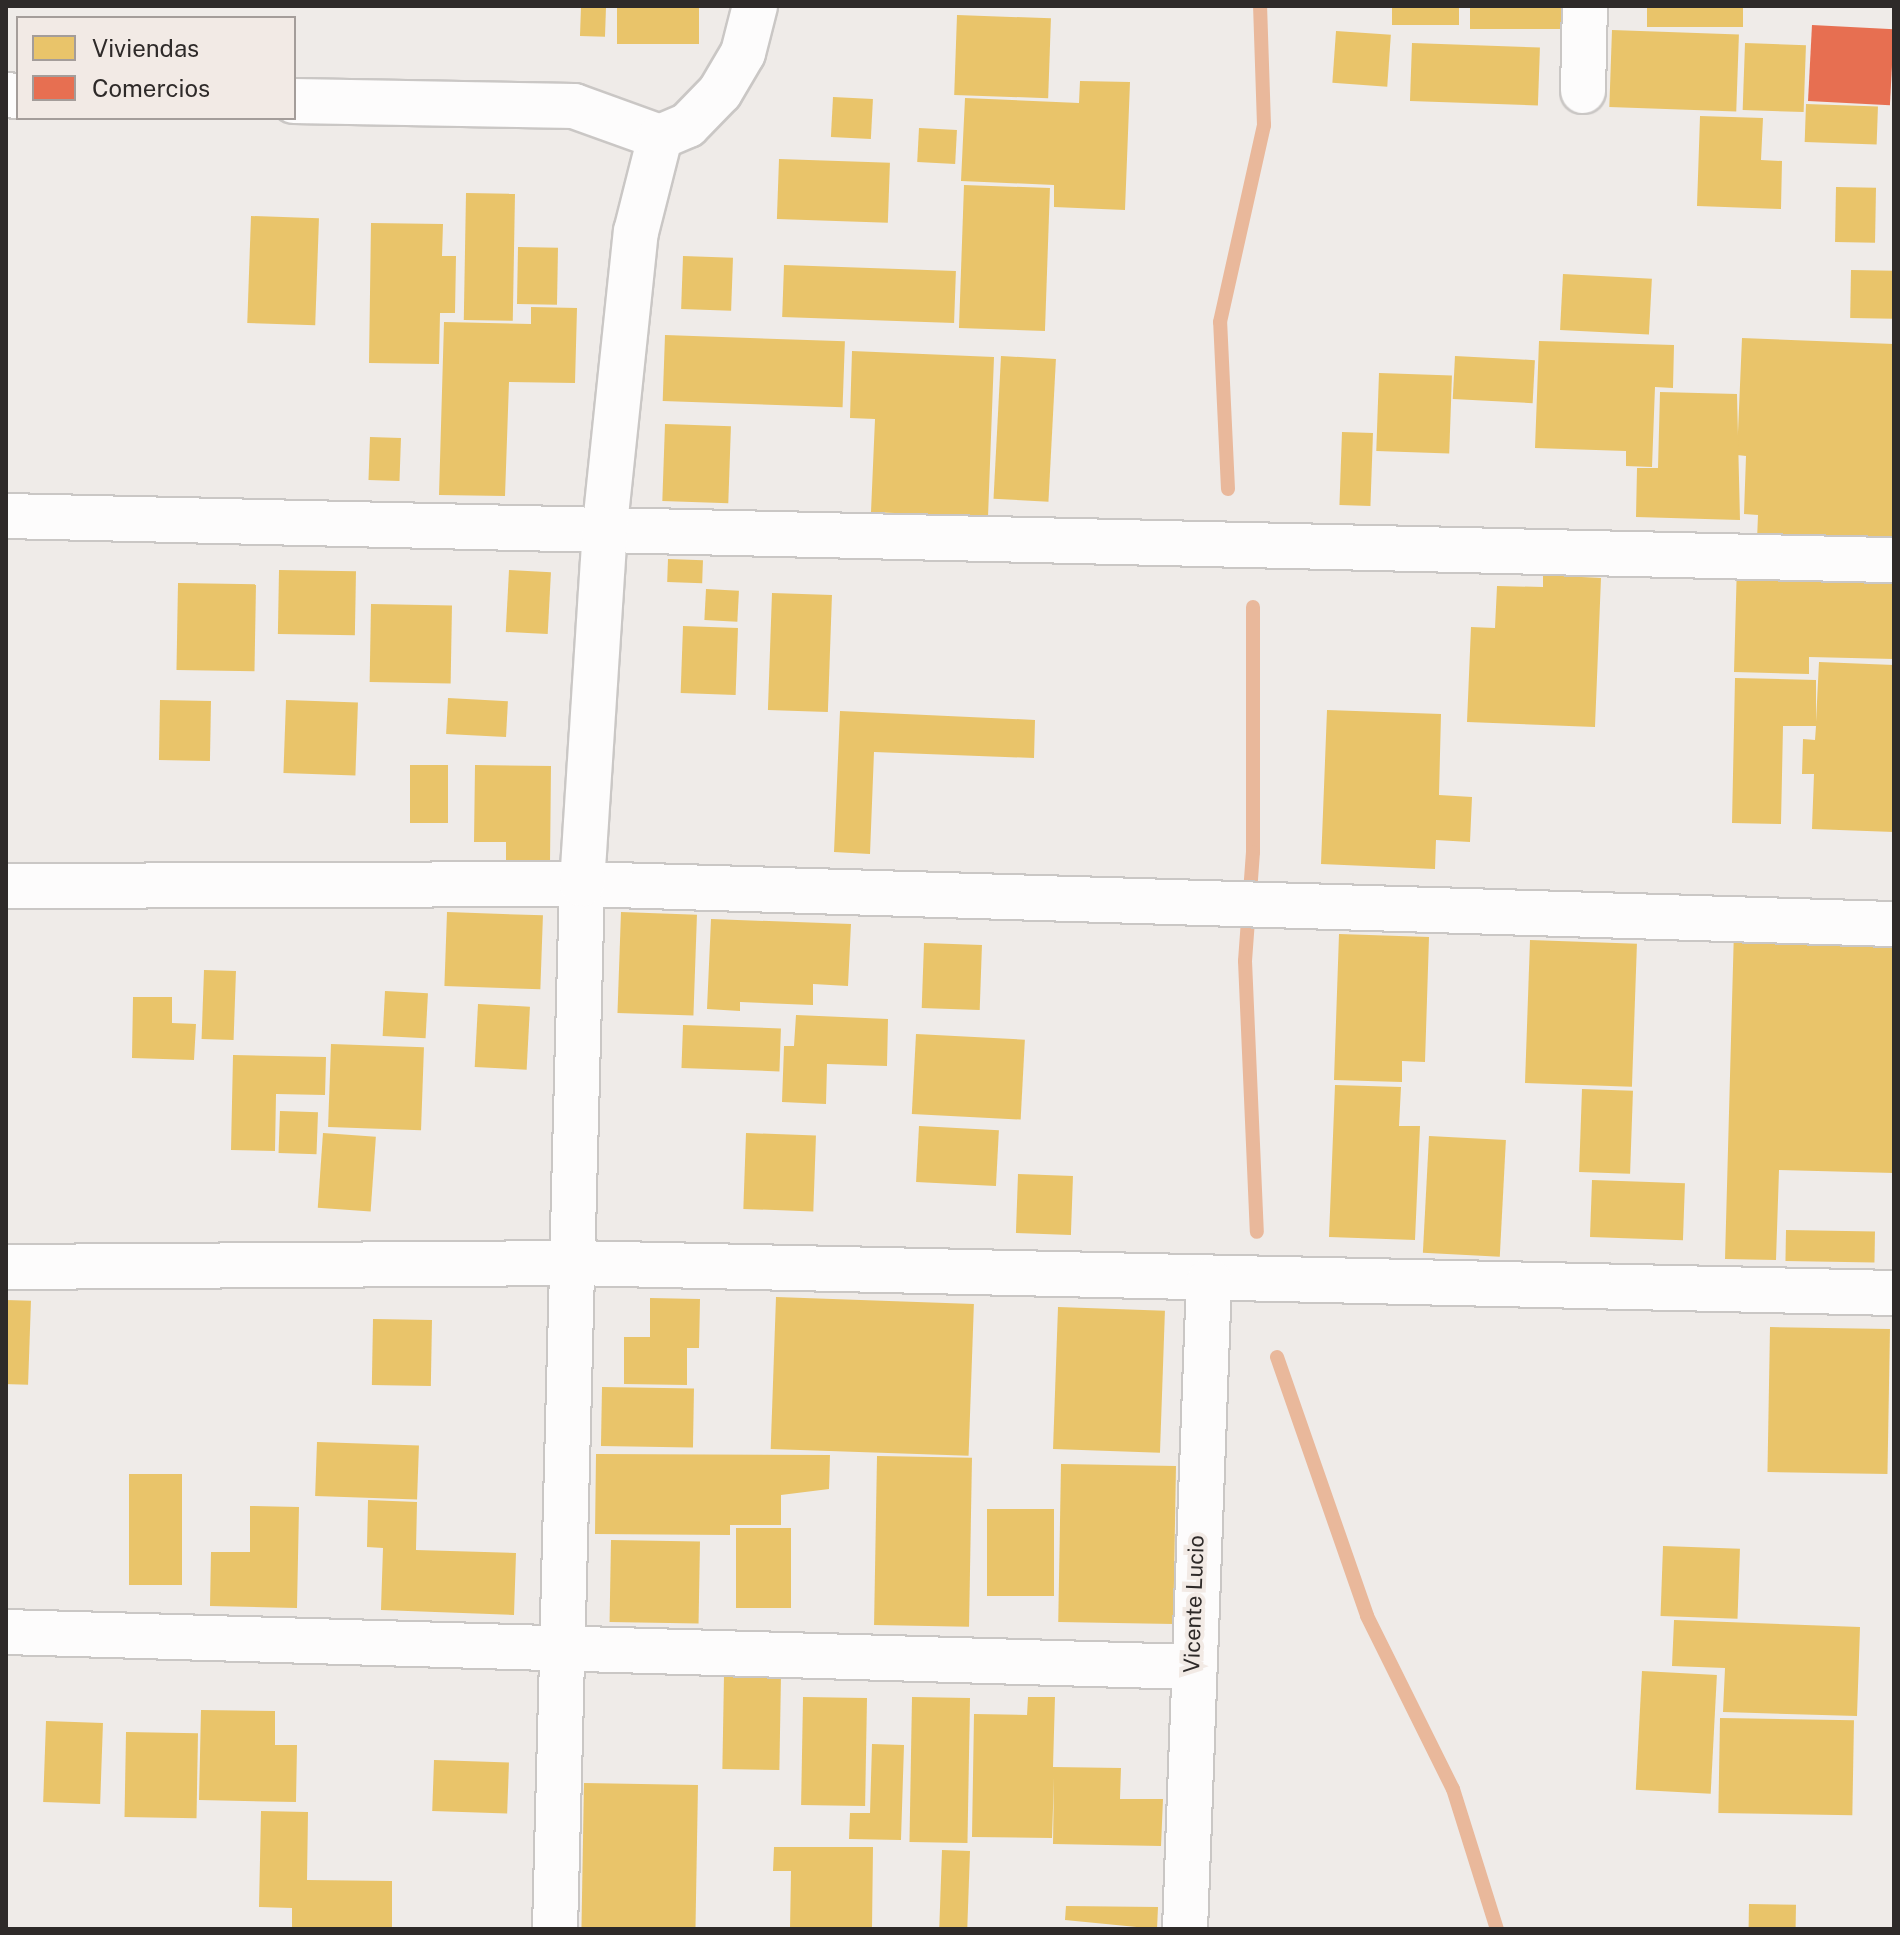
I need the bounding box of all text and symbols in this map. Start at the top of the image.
legend [16,16,296,120]
text: Viviendas [92,34,199,62]
text: Comercios [92,74,210,102]
street label: Vicente Lucio [1178,1535,1210,1673]

